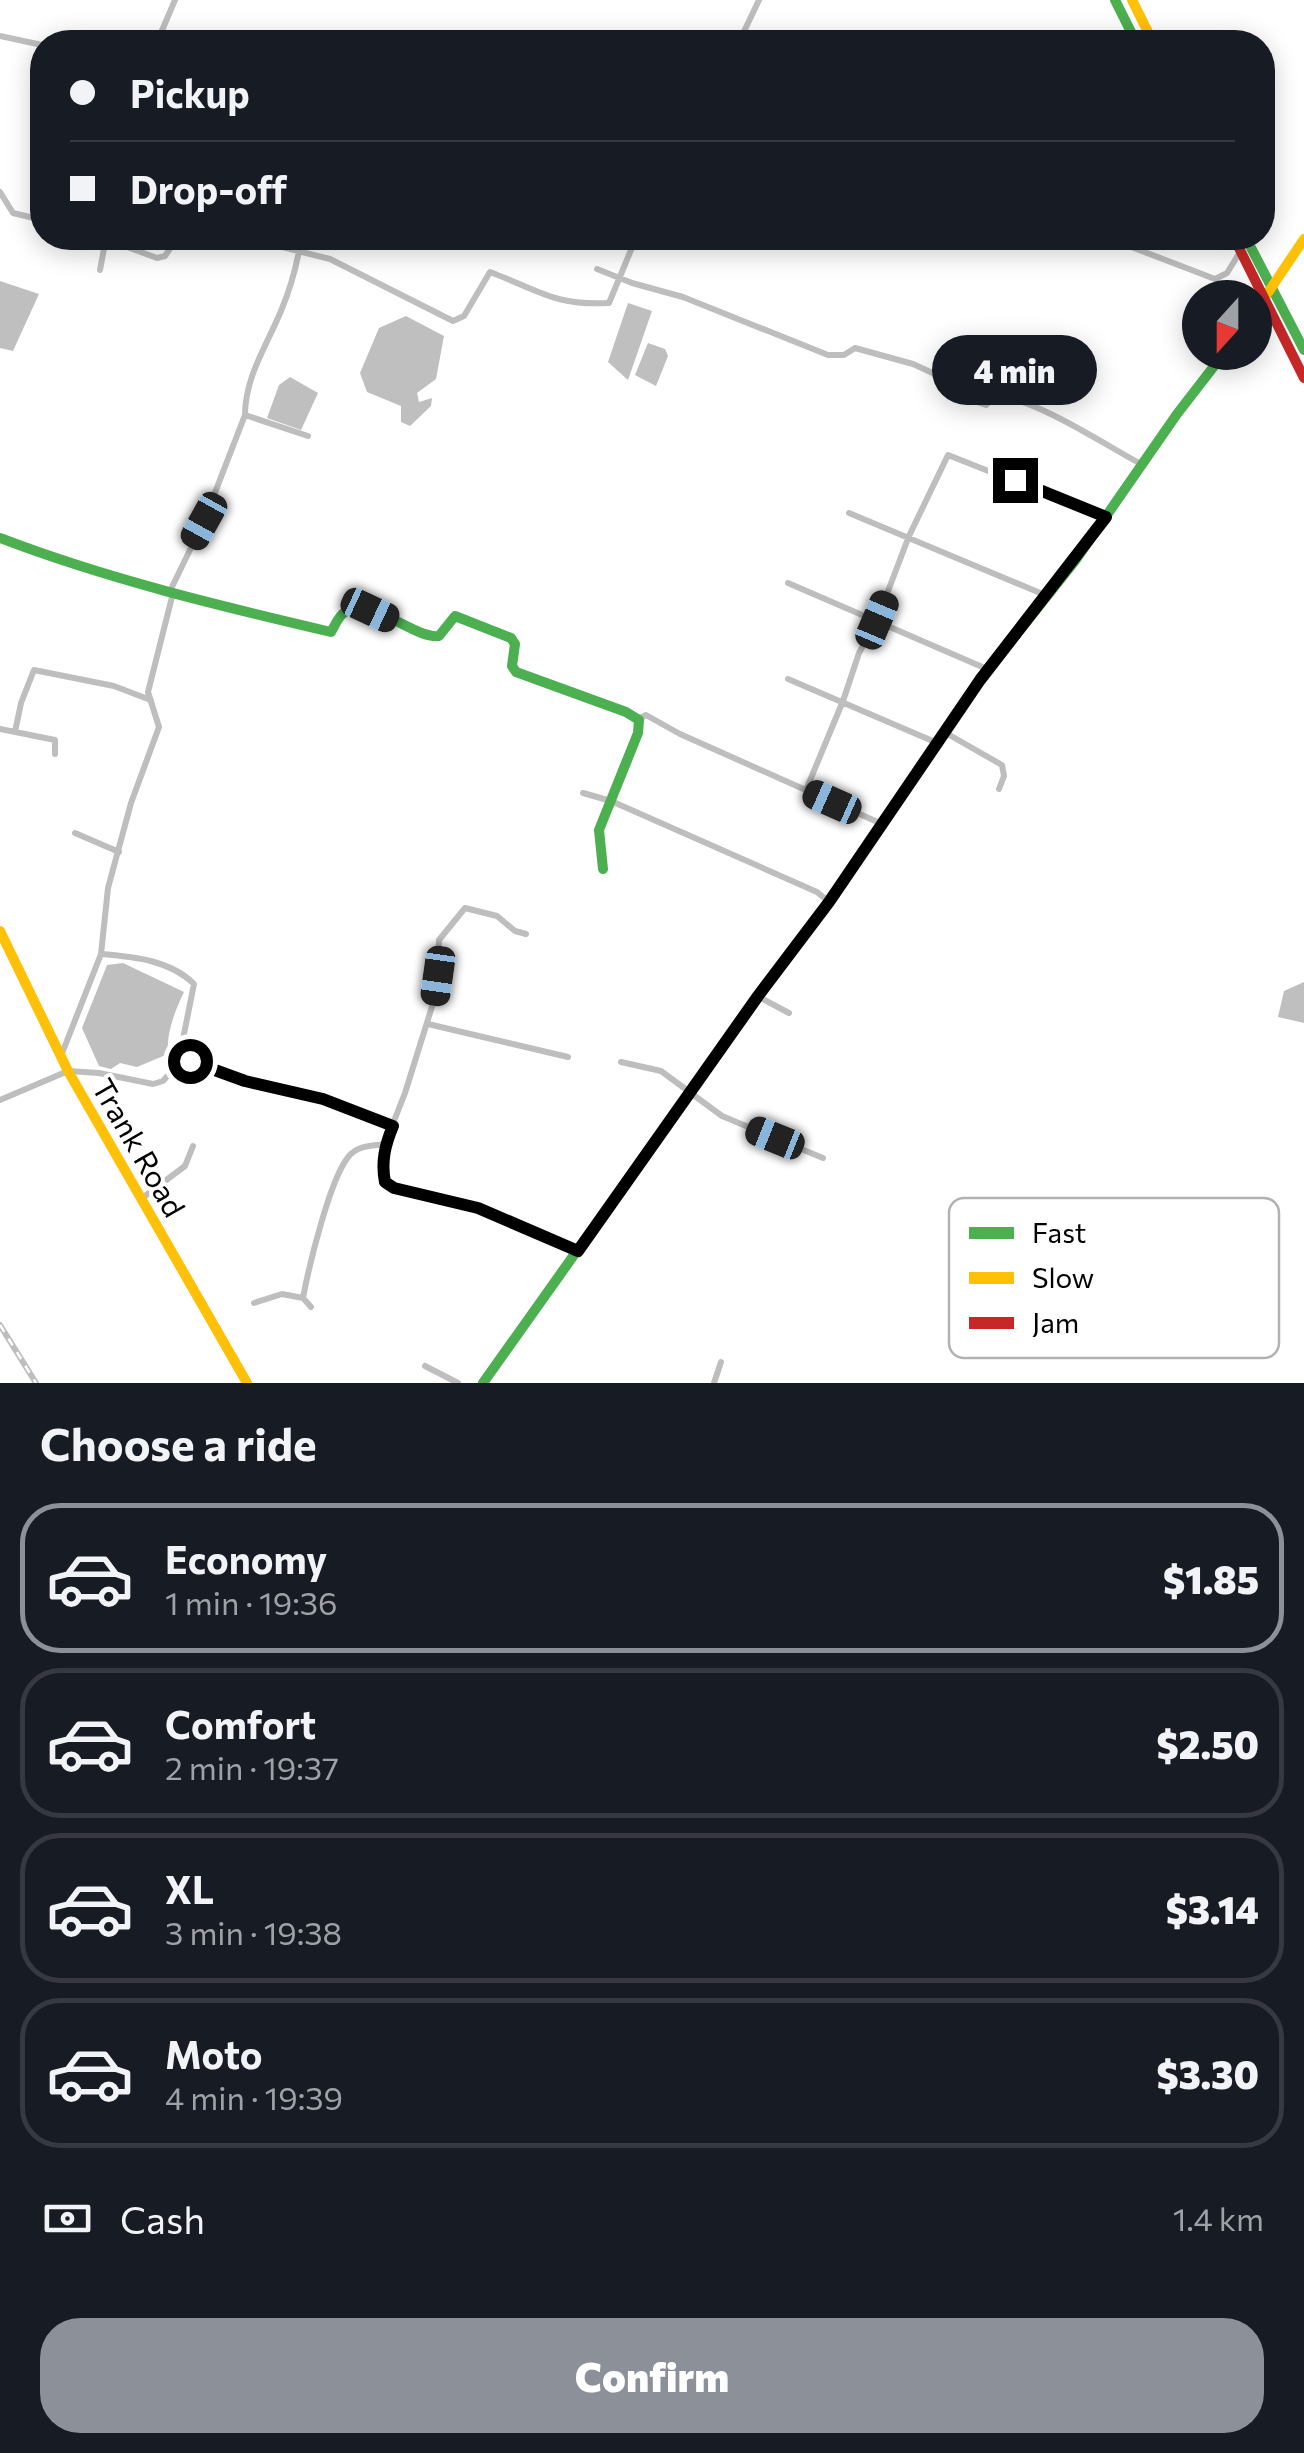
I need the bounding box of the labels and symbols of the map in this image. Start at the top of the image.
north arrow [1182,280,1272,370]
callout: 4 min [932,335,1098,405]
route end [993,458,1038,503]
car [176,487,232,555]
car [336,584,404,636]
car [851,587,903,653]
car [798,776,866,828]
car [419,944,457,1008]
route start [168,1039,213,1084]
street label: Trank Road [86,1071,194,1223]
car [742,1113,808,1163]
legend [949,1198,1279,1358]
text: Fast [1032,1215,1086,1249]
text: Slow [1032,1260,1094,1294]
text: Jam [1032,1305,1079,1339]

